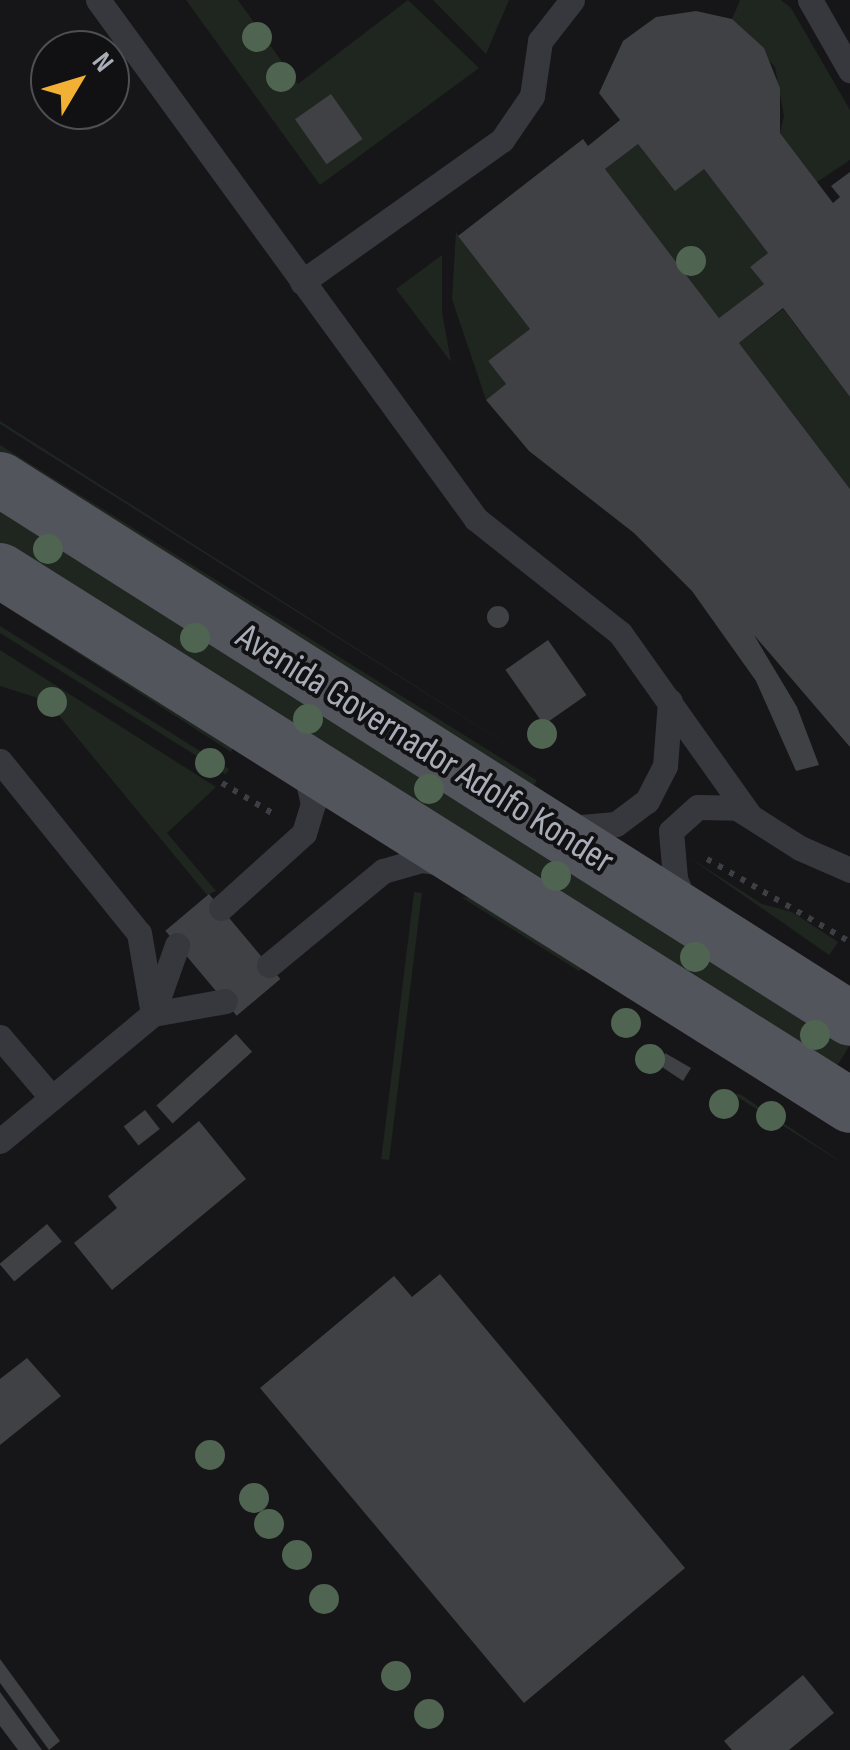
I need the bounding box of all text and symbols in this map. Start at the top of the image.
north arrow [30,30,130,130]
text: N [85,46,120,78]
street label: Avenida Governador Adolfo Konder [228,614,622,884]

